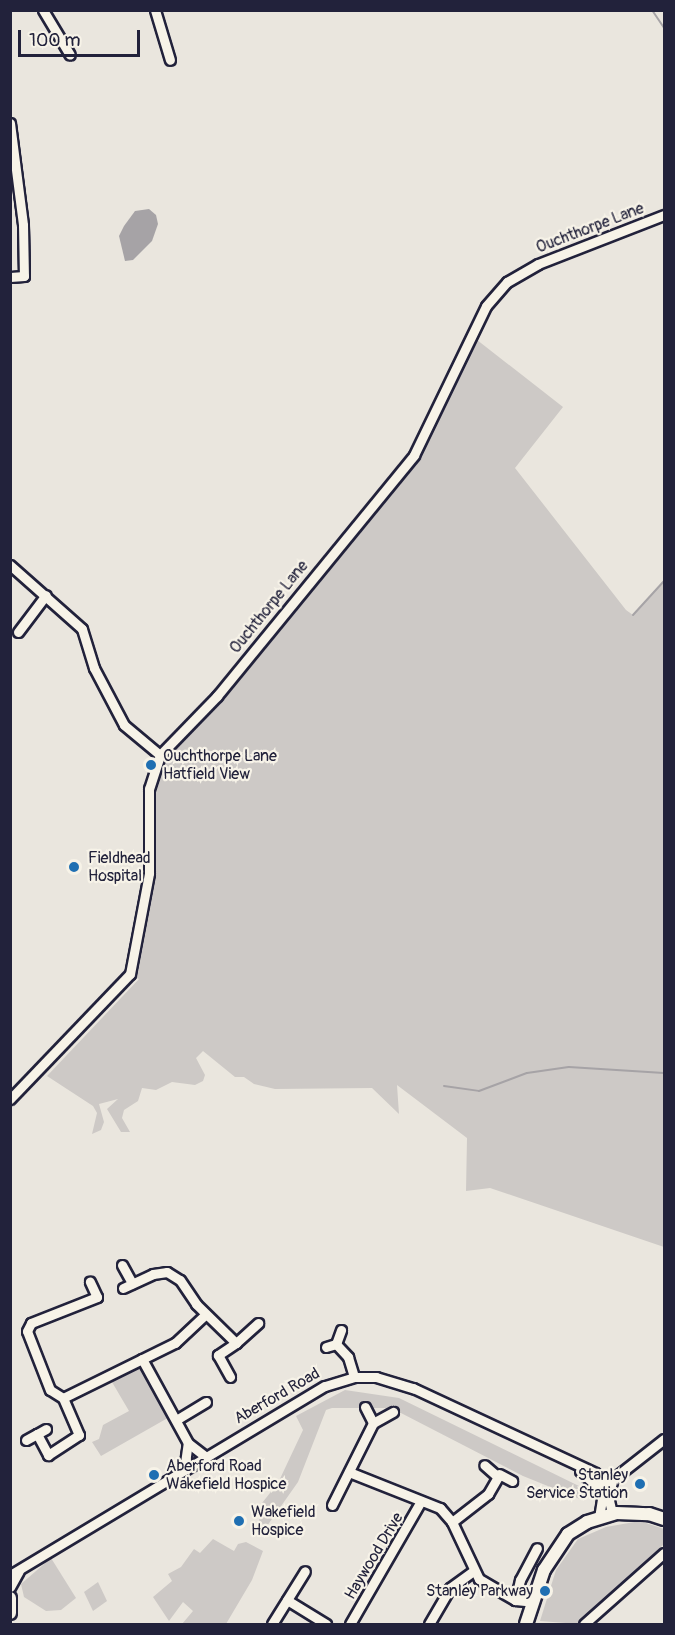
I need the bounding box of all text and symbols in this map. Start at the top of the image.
scale bar [21,18,142,56]
text: 100 m [29,29,81,52]
street label: Ouchthorpe Lane [533,199,647,257]
street label: Ouchthorpe Lane [226,557,312,657]
place label: Ouchthorpe Lane Hatfield View [163,746,277,784]
marker: Ouchthorpe Lane Hatfield View [144,758,158,772]
place label: Fieldhead Hospital [88,848,151,886]
marker: Fieldhead Hospital [65,858,83,876]
street label: Aberford Road [231,1364,323,1428]
place label: Aberford Road Wakefield Hospice [166,1456,286,1494]
place label: Stanley Service Station [526,1465,628,1503]
marker: Aberford Road Wakefield Hospice [147,1468,161,1482]
marker: Stanley Service Station [633,1477,647,1491]
place label: Wakefield Hospice [251,1502,316,1540]
street label: Haywood Drive [341,1509,407,1603]
marker: Wakefield Hospice [232,1514,246,1528]
place label: Stanley Parkway [426,1581,533,1601]
marker: Stanley Parkway [538,1584,552,1598]

